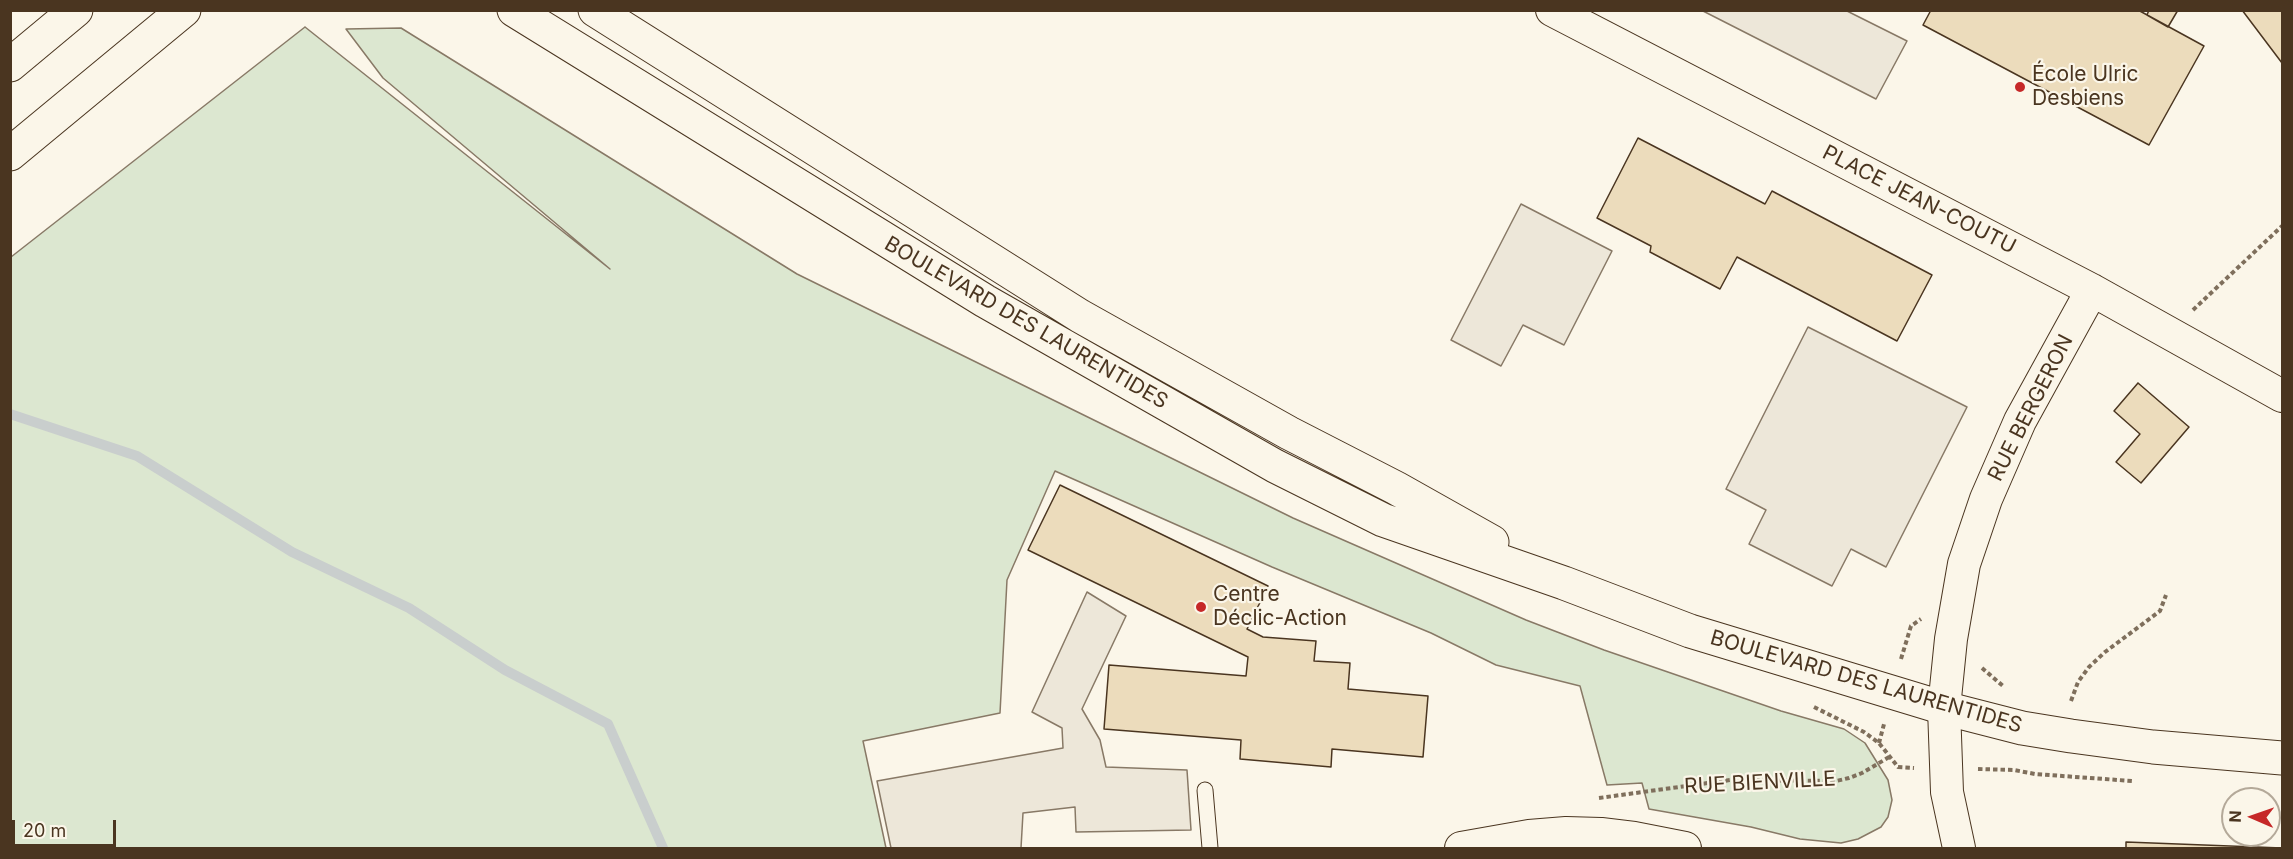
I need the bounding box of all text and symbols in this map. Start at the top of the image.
place label: École Ulric Desbiens [2032,62,2138,112]
marker: École Ulric Desbiens [2013,80,2027,94]
street label: PLACE JEAN-COUTU [1818,140,2020,260]
street label: BOULEVARD DES LAURENTIDES [880,231,1172,415]
street label: RUE BERGERON [1983,330,2079,486]
place label: Centre Déclic-Action [1213,582,1347,632]
marker: Centre Déclic-Action [1194,600,1208,614]
street label: BOULEVARD DES LAURENTIDES [1707,625,2025,739]
street label: RUE BIENVILLE [1683,766,1837,800]
north arrow [2221,787,2281,847]
scale bar [15,808,118,846]
text: N [2225,810,2245,823]
text: 20 m [23,820,66,841]

